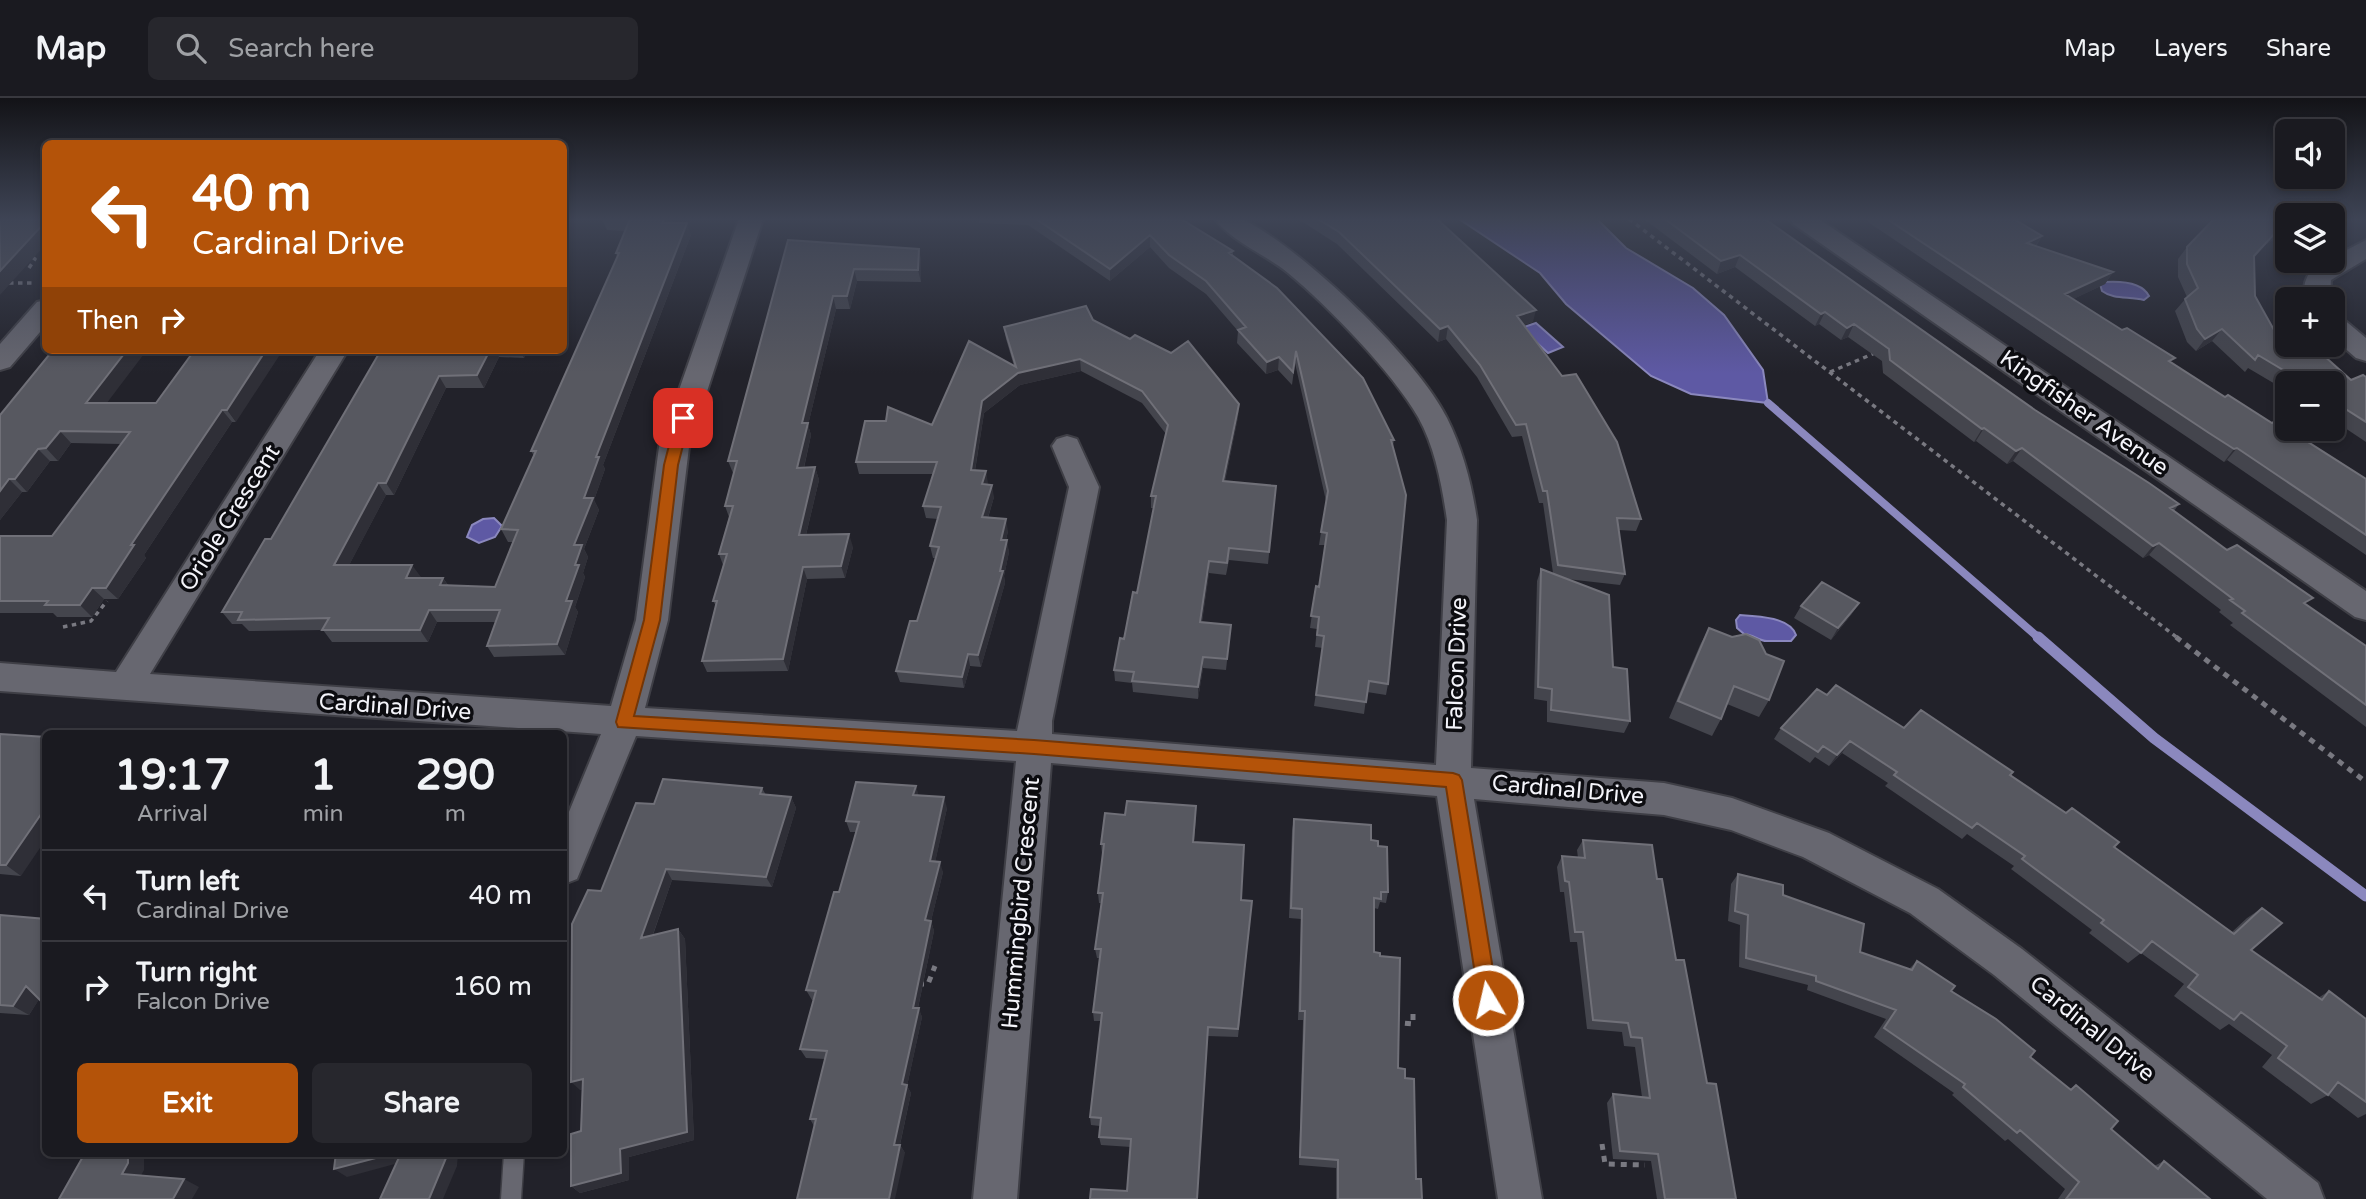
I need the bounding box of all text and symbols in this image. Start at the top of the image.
search box [148,17,638,80]
text: Map [35,29,106,68]
icon: search [172,29,210,67]
text: Search here [228,33,374,64]
text: Map [2064,34,2116,63]
text: Layers [2154,34,2228,63]
text: Share [2266,34,2331,63]
map controls [2275,119,2345,441]
button: sound [2275,119,2345,189]
text: 40 m [192,165,311,224]
icon: left [77,168,168,259]
button: layers [2275,203,2345,273]
text: Cardinal Drive [192,225,405,263]
button: + [2275,287,2345,357]
icon: right [153,301,191,339]
text: Then [77,305,139,336]
street label: Kingfisher Avenue [1994,344,2174,482]
button: − [2275,371,2345,441]
pin [653,388,713,448]
icon: arrive [664,399,702,437]
street label: Oriole Crescent [174,439,286,597]
street label: Falcon Drive [1441,597,1473,731]
street label: Cardinal Drive [318,688,472,726]
text: 19:17 [114,750,231,801]
text: 1 [310,750,336,801]
text: 290 [416,750,495,801]
street label: Cardinal Drive [1491,769,1645,811]
street label: Hummingbird Crescent [996,776,1046,1030]
text: Arrival [137,800,208,828]
text: min [303,800,344,828]
text: m [445,800,466,828]
text: Turn left [136,866,239,897]
icon: left [77,877,115,915]
text: 40 m [469,880,532,911]
text: Cardinal Drive [136,897,289,925]
text: Turn right [136,957,257,988]
position arrow [1451,963,1525,1037]
icon: right [77,968,115,1006]
street label: Cardinal Drive [2024,970,2160,1088]
text: 160 m [452,971,532,1002]
text: Falcon Drive [136,988,270,1016]
button: Exit [77,1063,298,1143]
button: Share [312,1063,532,1143]

